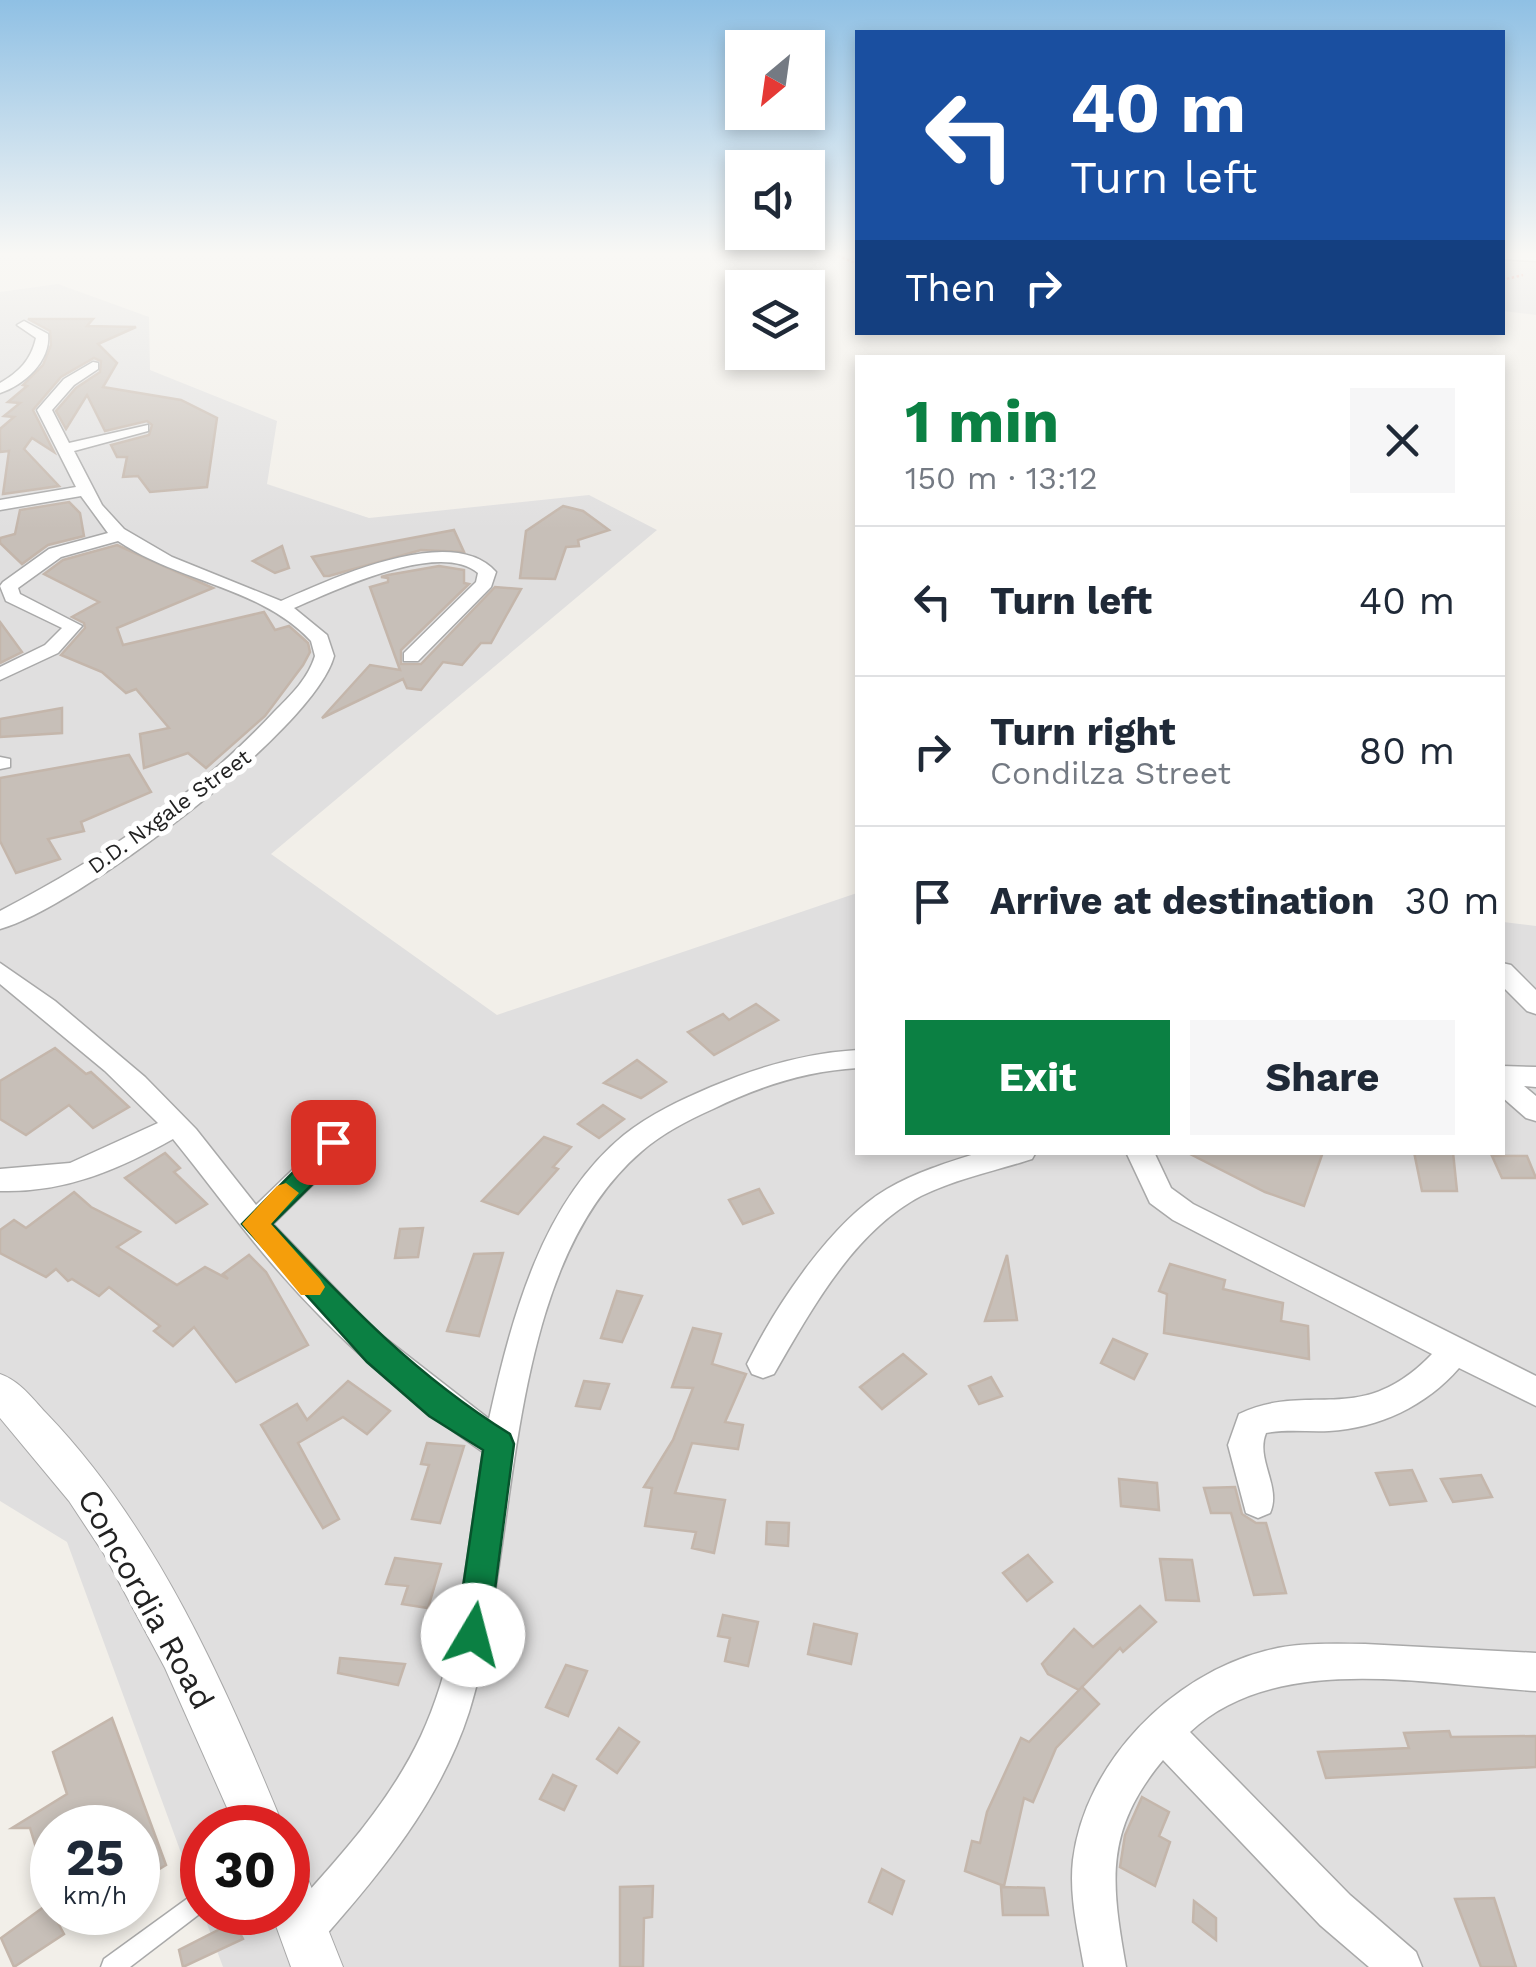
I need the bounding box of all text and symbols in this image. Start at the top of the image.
north arrow [725,30,825,130]
map controls [725,30,825,370]
text: 40 m [1070,67,1246,149]
icon: left [905,70,1035,200]
button: sound [725,150,825,250]
text: Turn left [1070,151,1257,204]
icon: right [1016,260,1071,315]
text: Then [905,266,996,310]
button: layers [725,270,825,370]
text: 1 min [905,386,1059,457]
button: close [1350,388,1455,493]
text: 150 m · 13:12 [905,459,1098,497]
icon: left [905,574,960,629]
text: Turn left [990,579,1152,623]
text: 40 m [1359,579,1455,623]
text: Turn right [990,710,1176,754]
icon: right [905,724,960,779]
text: 80 m [1359,729,1455,773]
street label: D.D. Nxgale Street [83,744,255,879]
text: Condilza Street [990,754,1231,792]
icon: arrive [905,874,960,929]
text: Arrive at destination [990,879,1375,923]
text: 30 m [1405,879,1500,923]
button: Exit [905,1020,1170,1135]
button: Share [1190,1020,1455,1135]
pin [291,1100,376,1185]
icon: arrive [306,1115,361,1170]
street label: Concordia Road [70,1482,222,1716]
position arrow [421,1583,525,1687]
speed limit sign: 30 [180,1805,310,1935]
text: 25 [66,1828,124,1887]
text: km/h [63,1881,127,1910]

